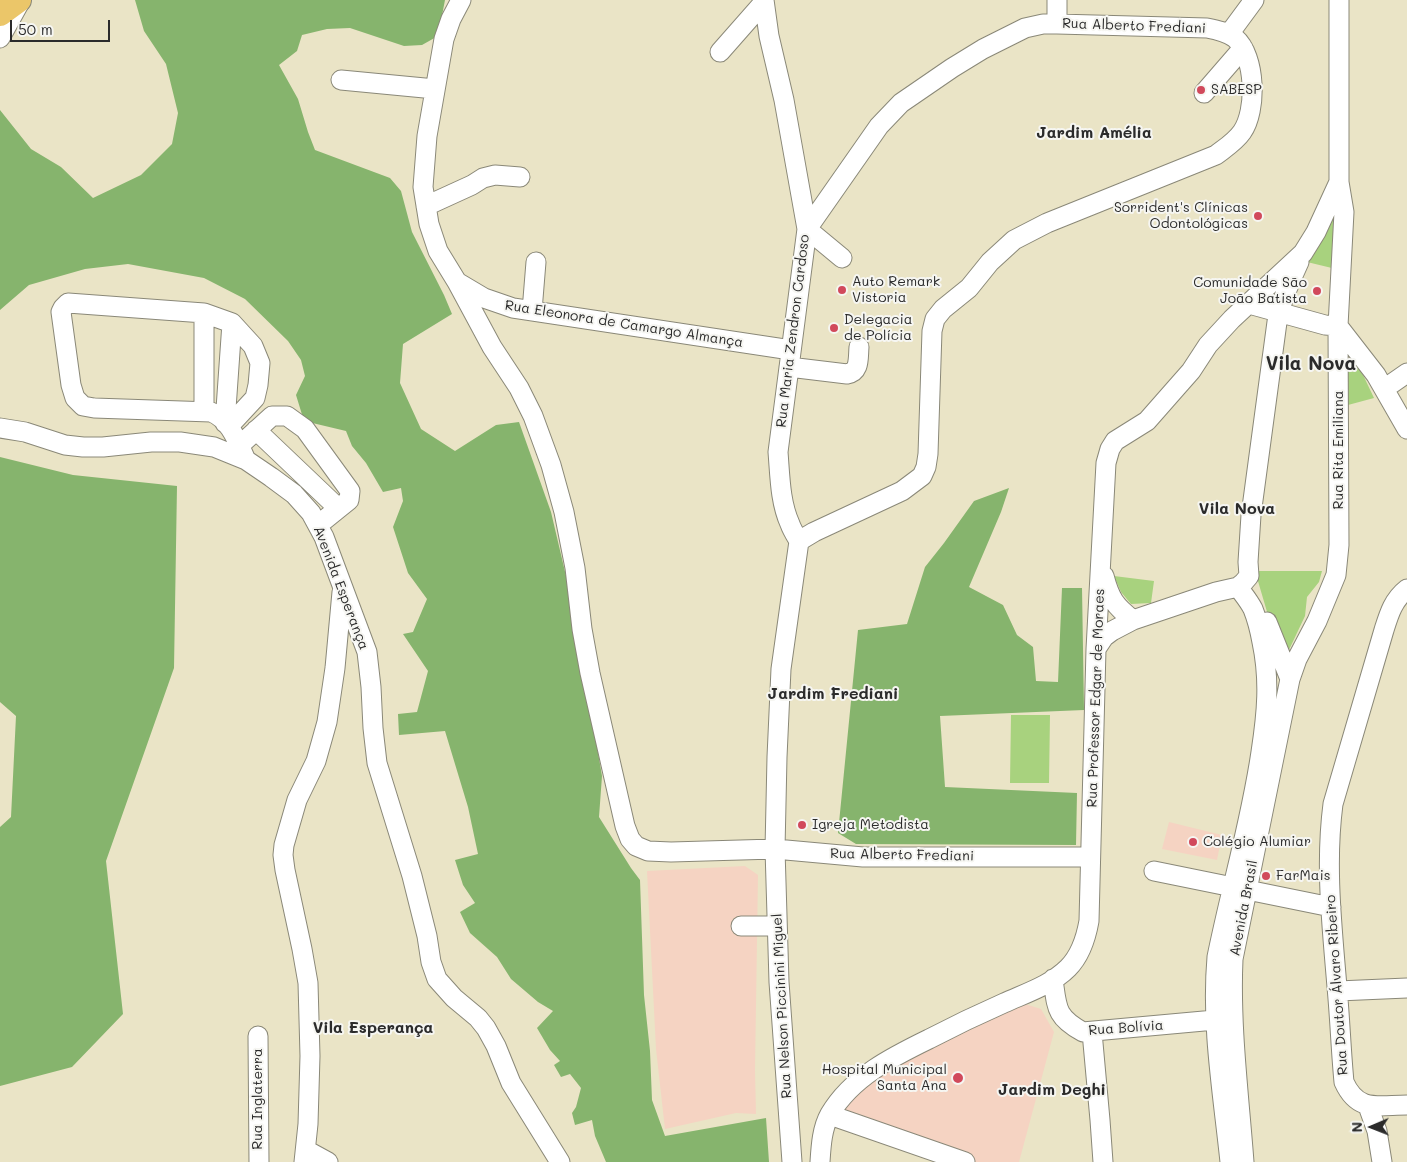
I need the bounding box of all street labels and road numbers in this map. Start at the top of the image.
street label: Rua Alberto Frediani [1062,15,1206,37]
street label: Rua Maria Zendron Cardoso [773,233,813,429]
street label: Rua Eleonora de Camargo Almança [504,297,744,351]
street label: Rua Rita Emiliana [1331,391,1347,509]
street label: Avenida Esperança [310,524,372,652]
street label: Rua Professor Edgar de Moraes [1084,588,1108,808]
street label: Rua Alberto Frediani [830,845,974,865]
street label: Avenida Brasil [1226,859,1262,957]
street label: Rua Doutor Álvaro Ribeiro [1322,894,1352,1076]
street label: Rua Nelson Piccinini Miguel [769,913,795,1099]
street label: Rua Bolívia [1088,1017,1164,1039]
street label: Rua Inglaterra [250,1048,266,1150]

